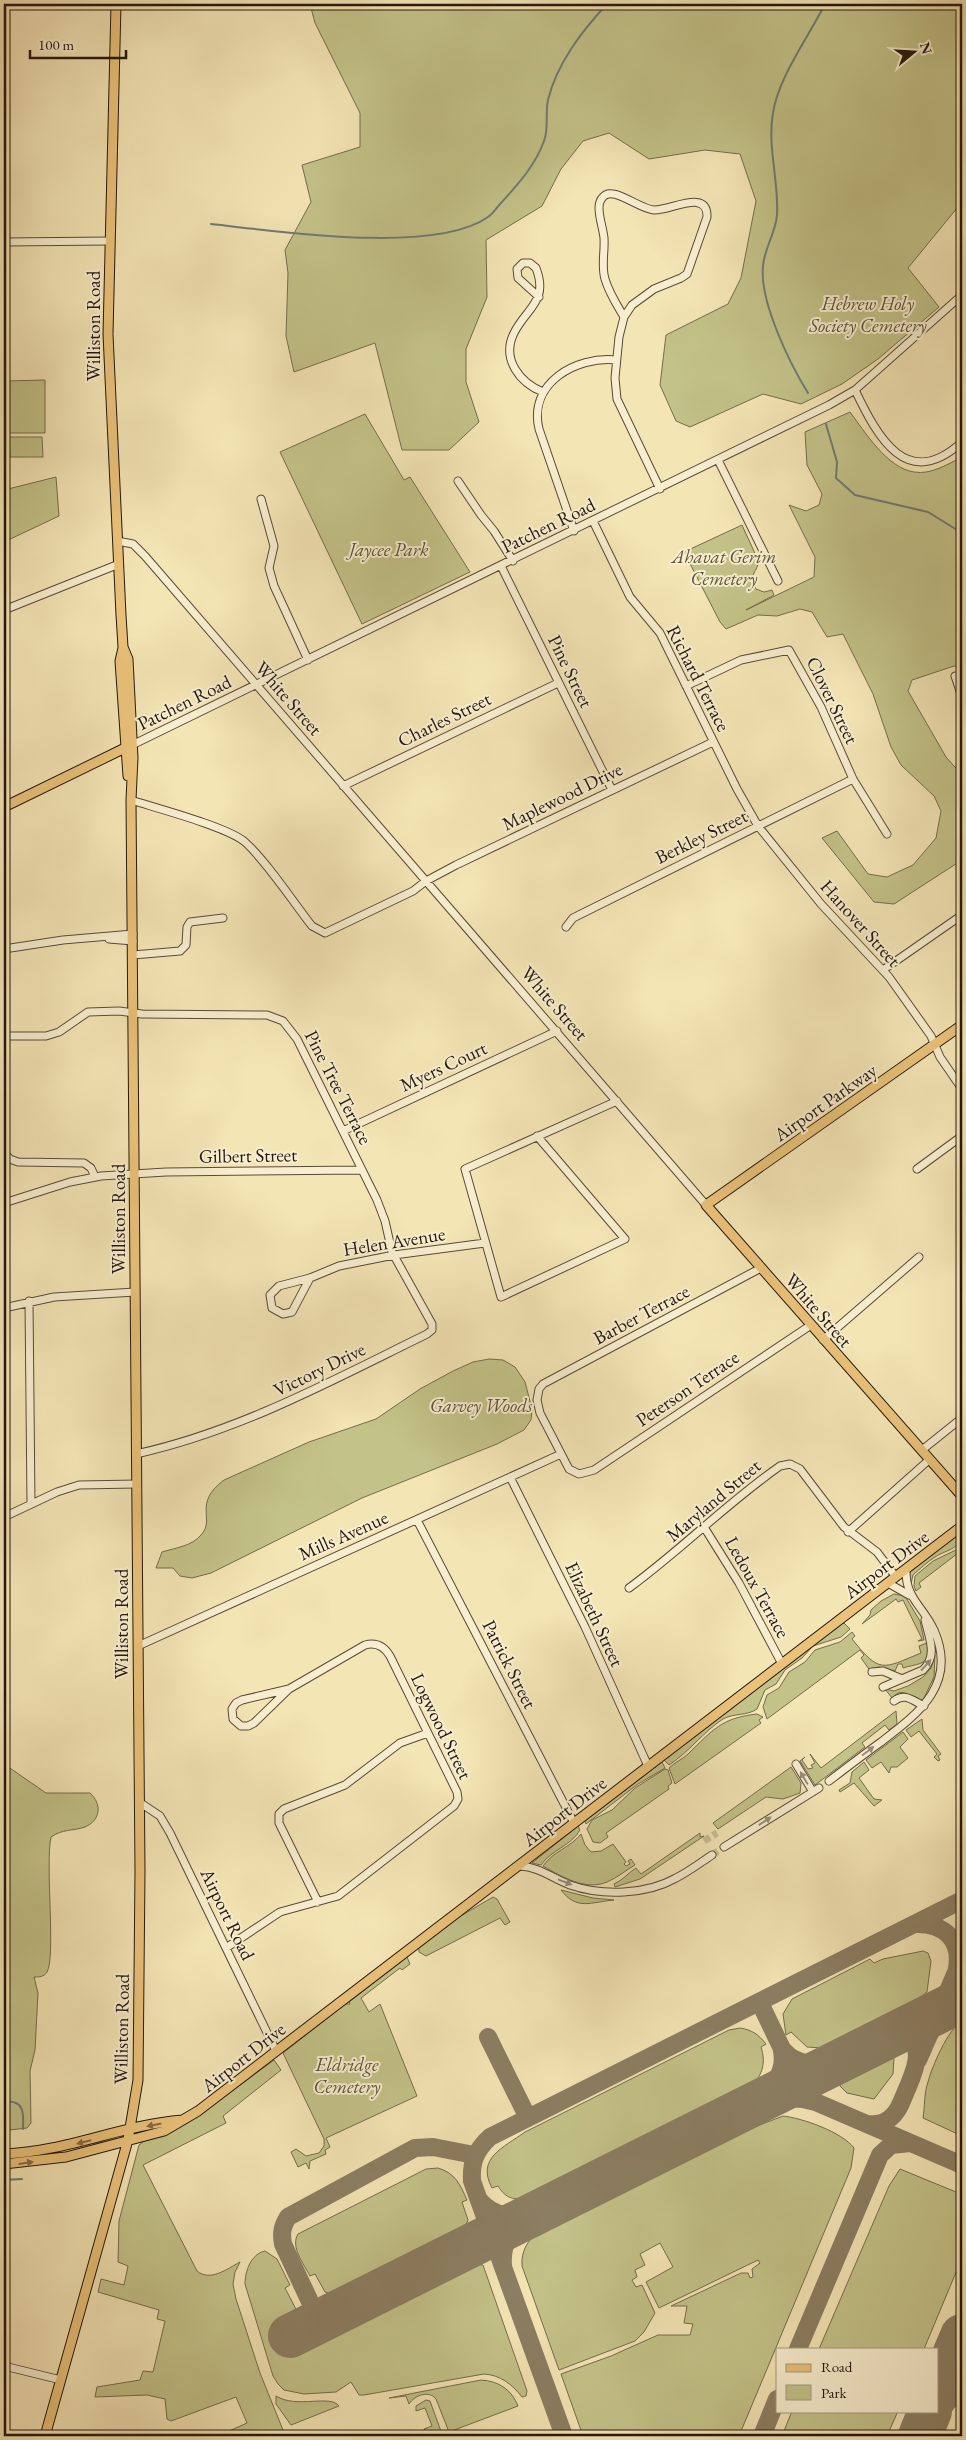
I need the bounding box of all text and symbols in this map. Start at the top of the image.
scale bar [30,28,126,60]
north arrow [888,28,938,78]
text: 100 m [38,35,75,54]
text: N [916,40,937,57]
street label: Williston Road [81,270,106,381]
park label: Hebrew Holy Society Cemetery [808,291,927,338]
street label: Patchen Road [497,492,600,559]
park label: Jaycee Park [345,537,429,562]
park label: Ahavat Gerim Cemetery [670,544,776,591]
street label: Richard Terrace [661,621,736,736]
street label: Pine Street [542,631,599,712]
street label: Clover Street [801,652,864,748]
street label: White Street [249,656,328,741]
street label: Patchen Road [133,669,236,736]
street label: Charles Street [393,686,495,753]
street label: Maplewood Drive [498,756,627,836]
street label: Berkley Street [651,803,752,870]
street label: Hanover Street [815,874,906,972]
street label: White Street [515,961,594,1046]
street label: Pine Tree Terrace [299,1026,378,1149]
street label: Myers Court [396,1035,491,1097]
street label: Airport Parkway [768,1057,882,1148]
street label: Gilbert Street [199,1142,297,1169]
street label: Williston Road [106,1163,131,1274]
street label: Helen Avenue [341,1221,447,1262]
street label: White Street [779,1268,858,1353]
street label: Barber Terrace [589,1279,694,1350]
street label: Victory Drive [269,1336,369,1402]
street label: Peterson Terrace [631,1345,744,1432]
park label: Garvey Woods [430,1393,533,1418]
street label: Maryland Street [661,1453,766,1547]
street label: Mills Avenue [295,1505,392,1566]
street label: Airport Drive [838,1524,934,1605]
street label: Ledoux Terrace [719,1532,796,1642]
street label: Elizabeth Street [559,1558,630,1671]
street label: Williston Road [109,1568,134,1679]
street label: Patrick Street [477,1616,543,1713]
one-way arrow [920,1658,931,1671]
street label: Logwood Street [405,1669,478,1784]
one-way arrow [861,1746,874,1757]
street label: Airport Drive [516,1771,611,1853]
one-way arrow [800,1771,809,1784]
one-way arrow [758,1816,772,1825]
street label: Airport Road [194,1863,261,1965]
one-way arrow [558,1879,572,1887]
street label: Williston Road [108,1973,135,2084]
street label: Airport Drive [195,2017,290,2099]
park label: Eldridge Cemetery [314,2052,381,2099]
one-way arrow [145,2121,161,2129]
one-way arrow [77,2138,92,2146]
one-way arrow [18,2159,34,2167]
legend [776,2348,938,2412]
text: Road [821,2357,853,2376]
text: Park [821,2383,848,2402]

